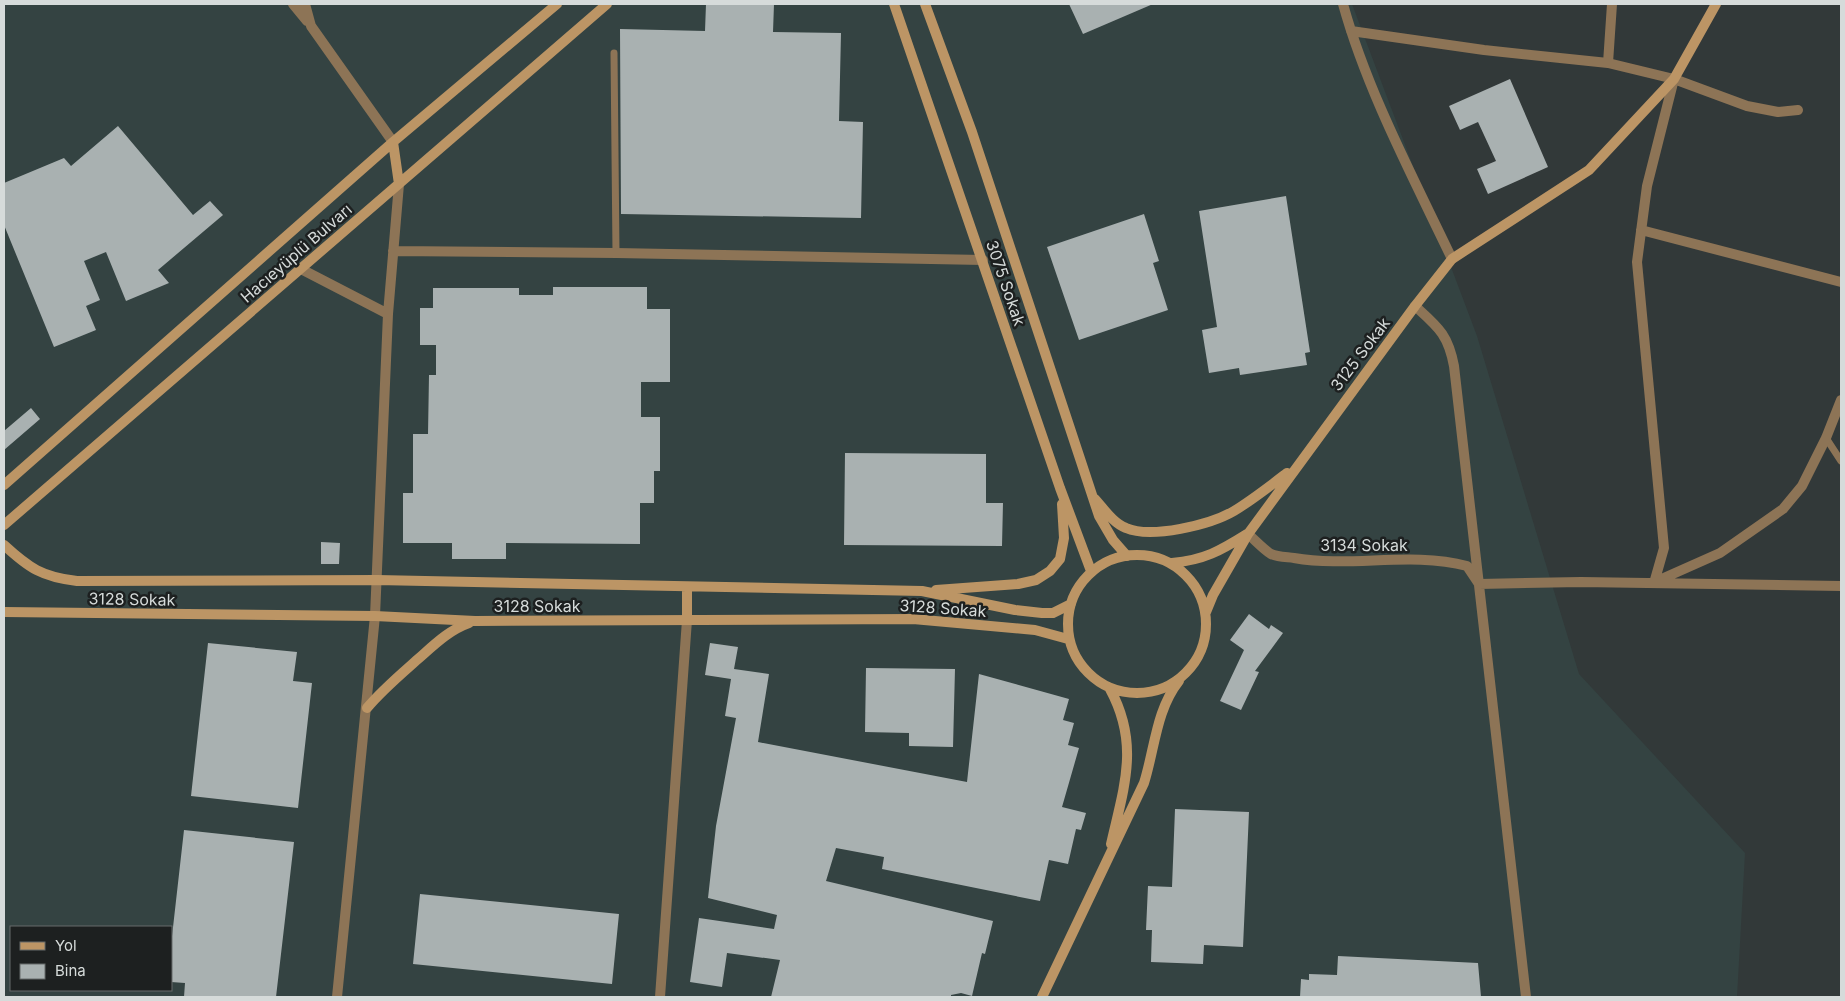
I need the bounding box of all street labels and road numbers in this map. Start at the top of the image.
street label: Hacıeyüplü Bulvarı [236,199,356,307]
street label: 3075 Sokak [982,238,1030,329]
street label: 3125 Sokak [1326,313,1394,395]
street label: 3134 Sokak [1320,535,1408,555]
street label: 3128 Sokak [88,588,176,610]
street label: 3128 Sokak [899,595,987,621]
street label: 3128 Sokak [494,596,581,616]

